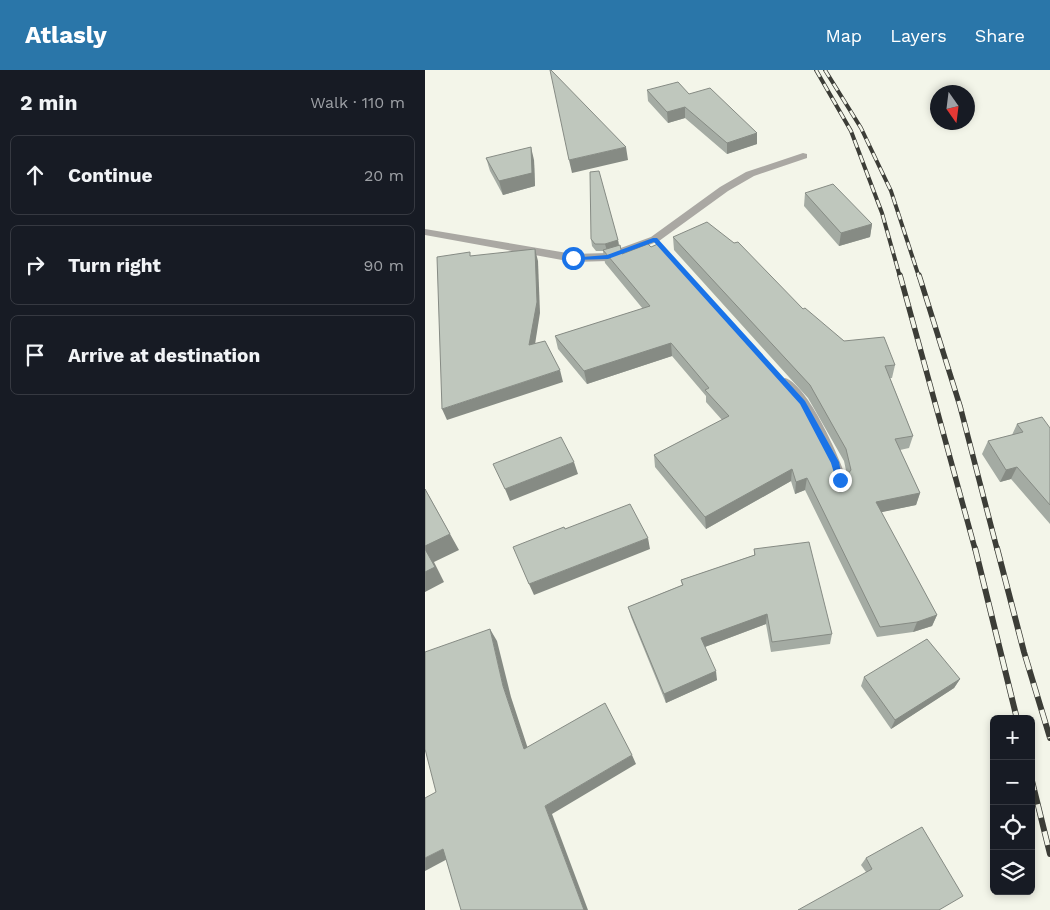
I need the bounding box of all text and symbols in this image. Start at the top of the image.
text: Atlasly [25,21,107,49]
text: Map [825,25,862,46]
text: Layers [890,25,947,46]
text: Share [975,25,1025,46]
north arrow [930,85,975,130]
text: 2 min [20,90,77,115]
text: Walk · 110 m [310,93,405,112]
icon: ahead [21,161,49,189]
text: Continue [68,164,152,187]
text: 20 m [364,166,404,185]
route start [562,247,585,270]
icon: right [21,251,49,279]
text: Turn right [68,254,161,277]
text: 90 m [363,256,404,275]
icon: arrive [21,341,49,369]
text: Arrive at destination [68,344,260,367]
route end [829,469,852,492]
map controls [990,715,1035,895]
button: + [990,715,1035,760]
button: − [990,760,1035,805]
button: locate [990,805,1035,850]
button: layers [990,850,1035,895]

